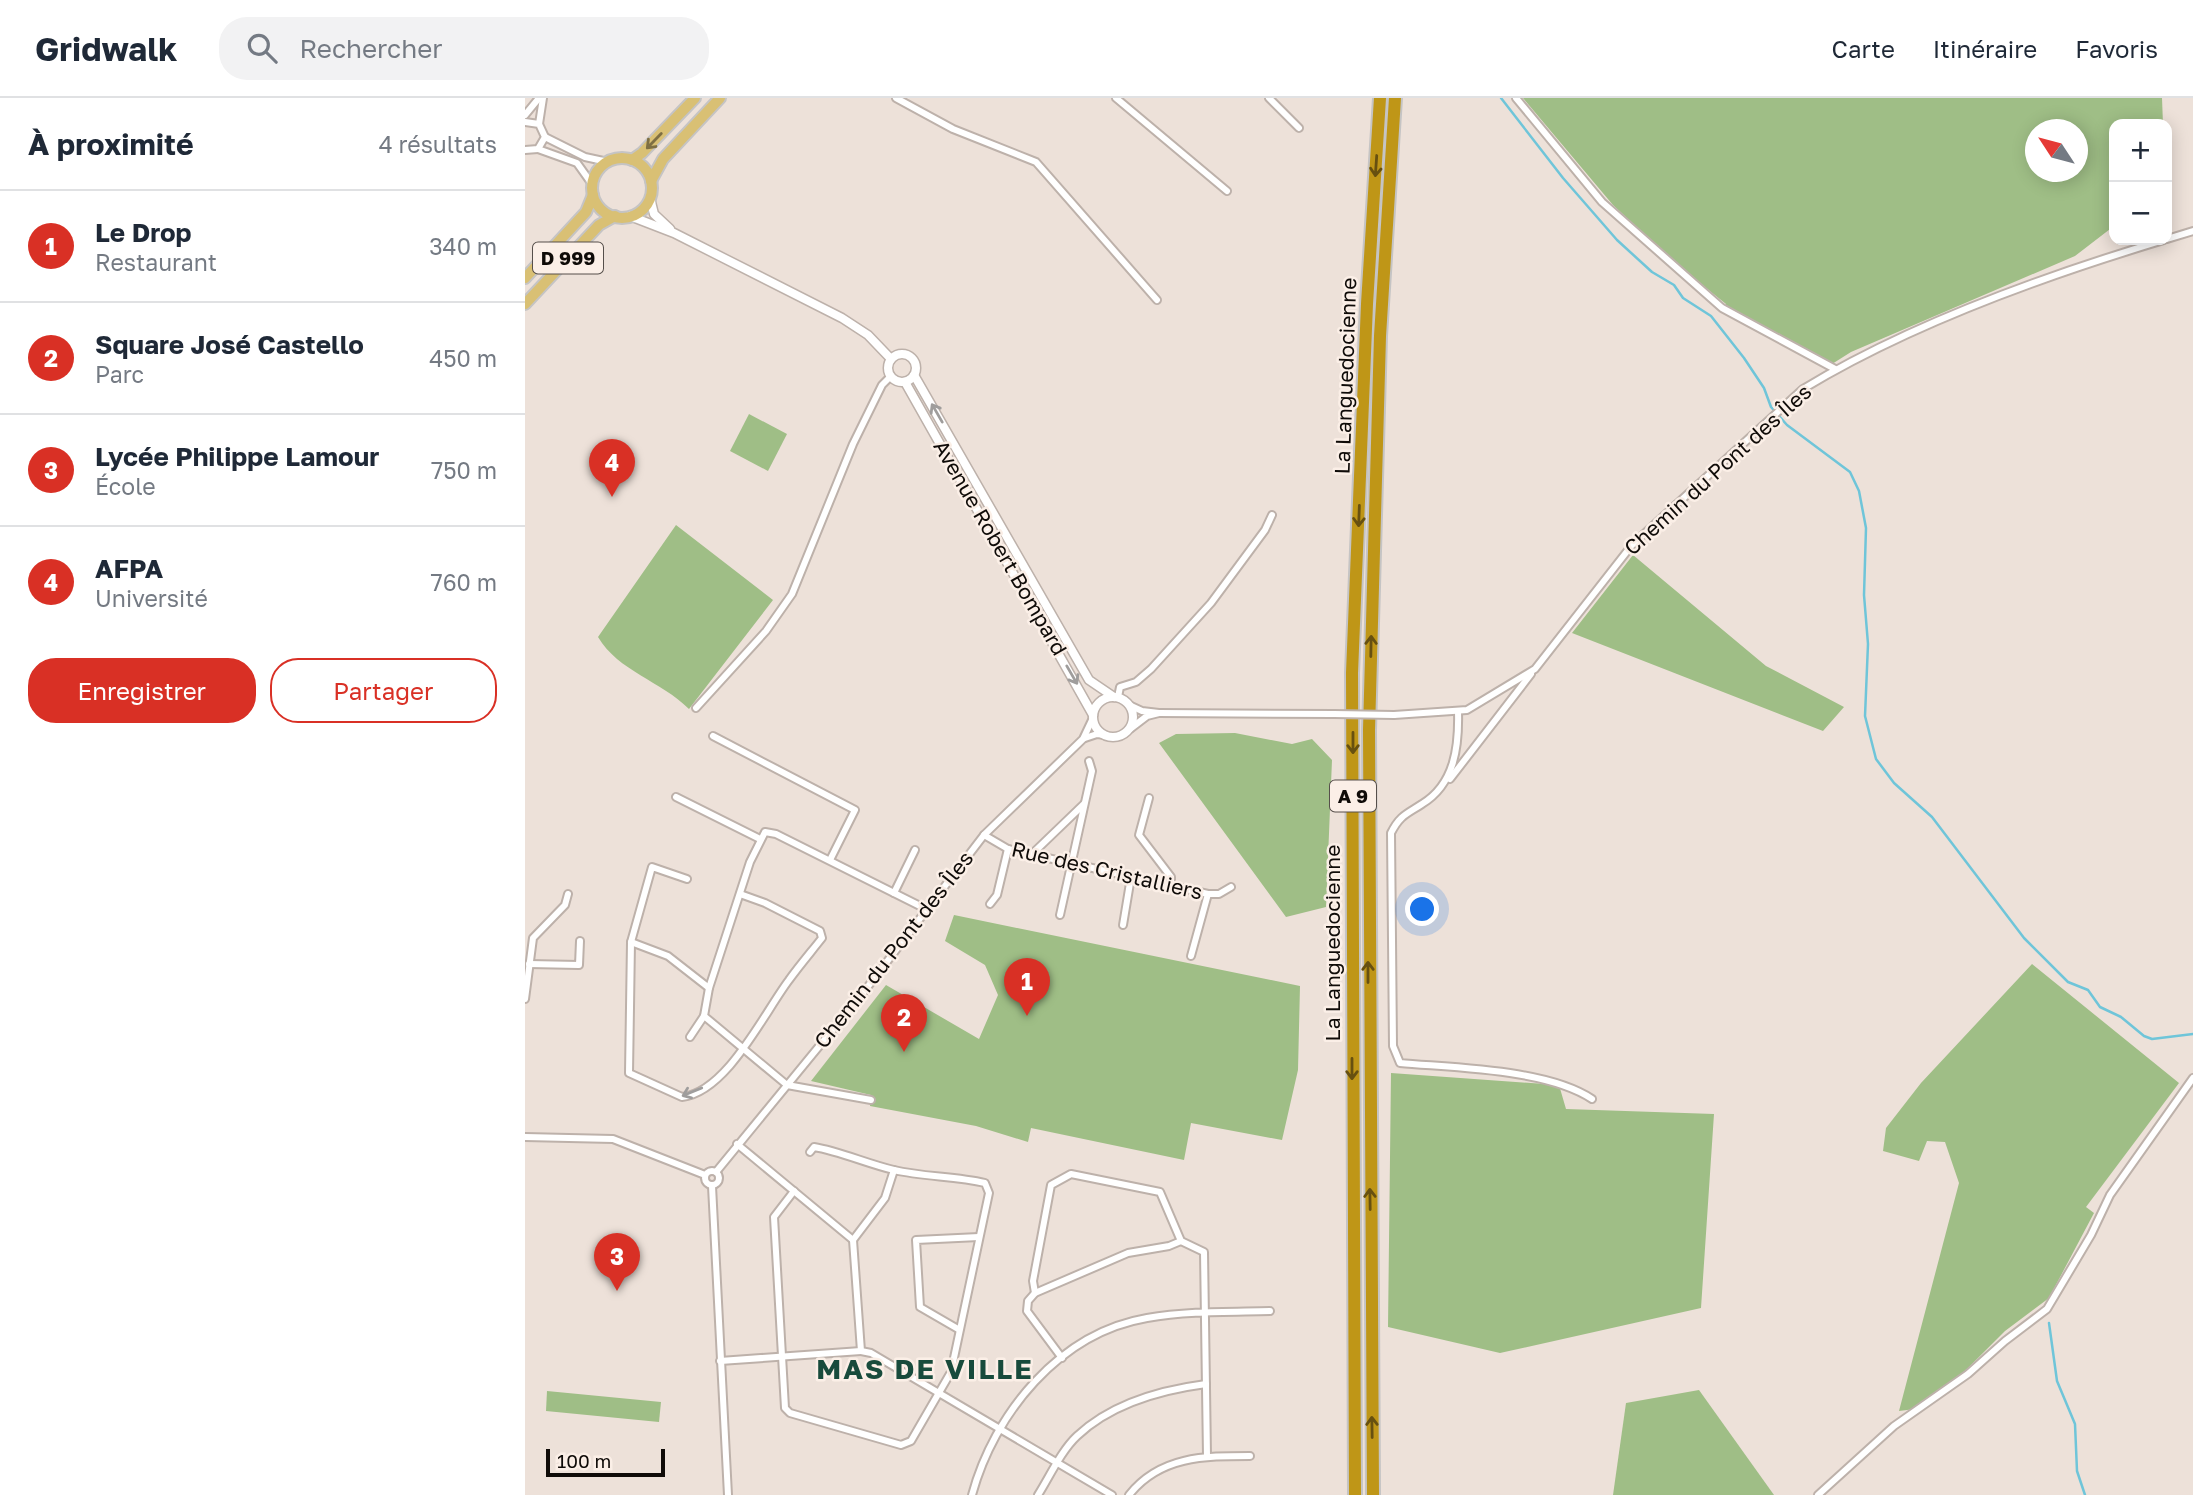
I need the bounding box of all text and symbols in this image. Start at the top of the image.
search box [219,17,709,80]
text: Gridwalk [35,29,177,68]
icon: search [243,29,281,67]
text: Rechercher [299,33,442,64]
text: Carte [1832,34,1895,63]
text: Itinéraire [1933,34,2037,63]
text: Favoris [2075,34,2158,63]
north arrow [2025,119,2088,182]
map controls [2109,119,2172,245]
button: + [2109,119,2172,182]
text: À proximité [28,126,194,162]
text: 4 résultats [379,130,497,158]
one-way arrow [645,133,662,150]
one-way arrow [1369,154,1382,177]
button: − [2109,182,2172,245]
text: Le Drop [95,217,192,248]
text: 1 [45,232,57,260]
text: 340 m [429,232,497,260]
road number: D 999 [533,242,603,274]
text: Restaurant [95,248,217,276]
street label: La Languedocienne [1329,277,1361,475]
text: Square José Castello [95,329,364,360]
text: 2 [44,344,58,372]
text: 450 m [429,344,497,372]
text: Parc [95,360,144,388]
street label: Chemin du Pont des Îles [1618,378,1816,560]
one-way arrow [930,403,944,423]
street label: Avenue Robert Bompard [929,435,1073,660]
pin: 4 [589,439,635,497]
text: Lycée Philippe Lamour [95,441,379,472]
text: 3 [44,456,58,484]
text: 750 m [431,456,497,484]
text: École [95,472,156,500]
one-way arrow [1353,504,1366,527]
text: AFPA [95,553,163,584]
text: 4 [44,568,58,596]
text: 760 m [431,568,497,596]
text: Université [95,584,208,612]
one-way arrow [1364,635,1377,658]
button: Enregistrer [28,658,256,723]
button: Partager [270,658,497,723]
one-way arrow [1065,665,1079,685]
one-way arrow [1346,731,1359,754]
road number: A 9 [1330,780,1376,811]
street label: Rue des Cristalliers [1009,835,1205,905]
street label: La Languedocienne [1319,845,1345,1041]
street label: Chemin du Pont des Îles [808,846,978,1053]
your location [1405,892,1439,926]
pin: 1 [1004,958,1050,1016]
one-way arrow [1361,961,1375,984]
pin: 2 [881,994,927,1052]
one-way arrow [1345,1057,1359,1080]
one-way arrow [682,1087,703,1100]
one-way arrow [1363,1188,1376,1211]
pin: 3 [594,1233,640,1291]
district label: MAS DE VILLE [816,1352,1034,1385]
one-way arrow [1365,1416,1379,1439]
scale bar [546,1446,665,1478]
text: 100 m [557,1449,611,1472]

